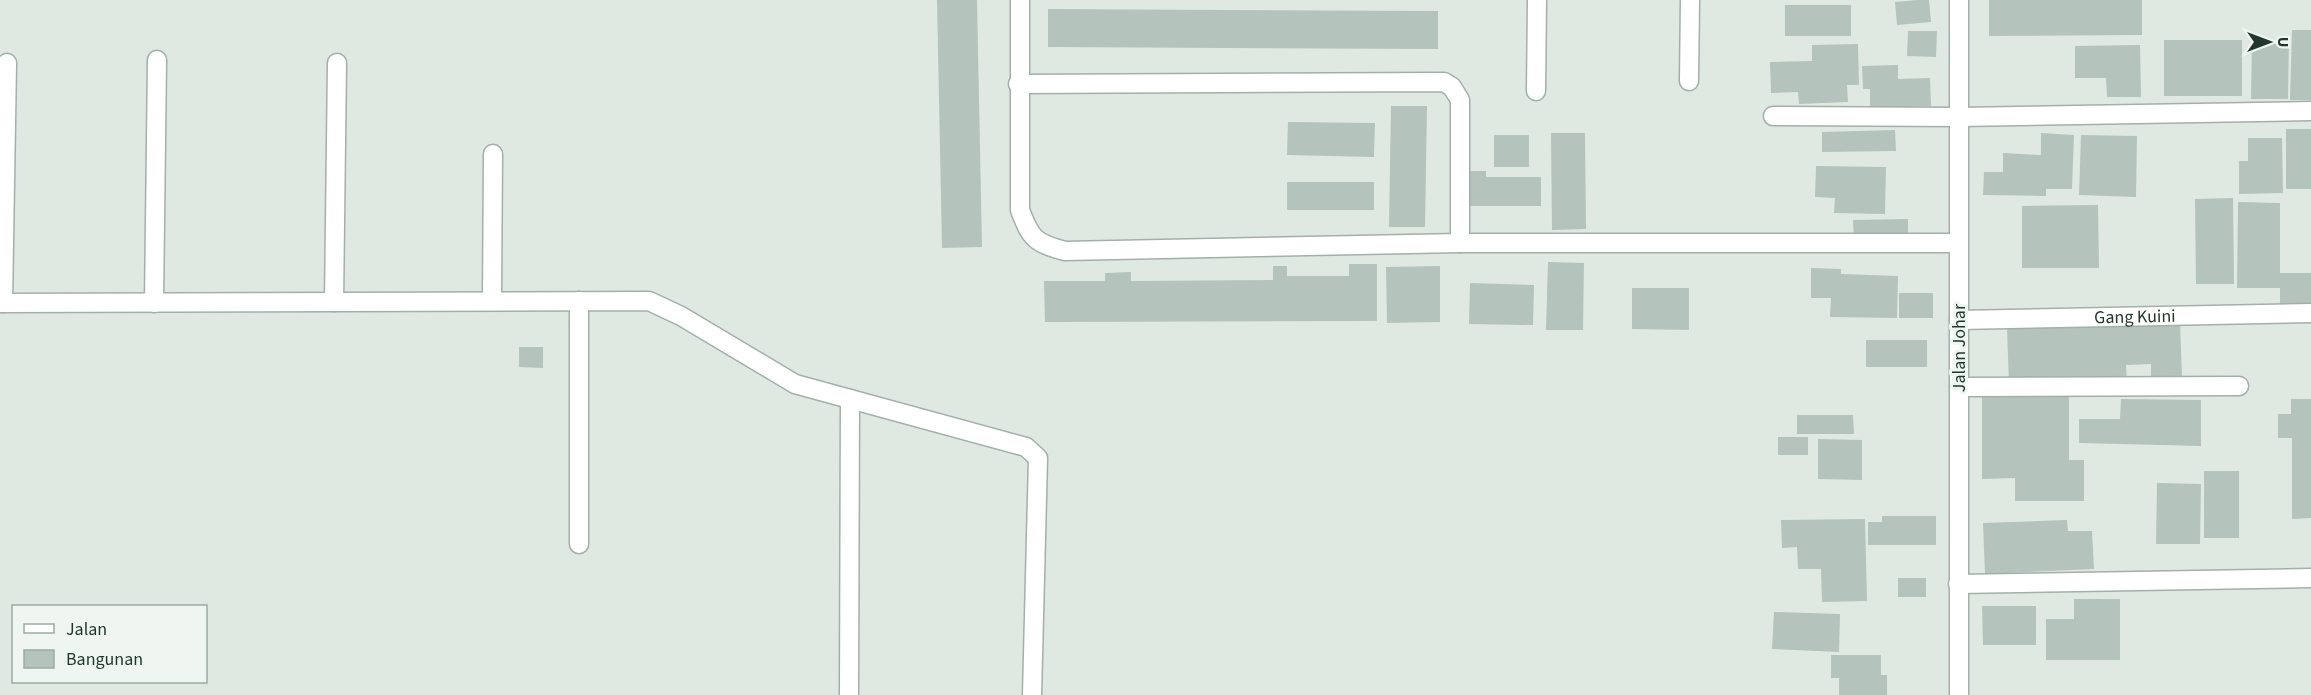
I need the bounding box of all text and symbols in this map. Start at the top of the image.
north arrow [2239,12,2299,72]
text: U [2272,37,2294,47]
street label: Jalan Johar [1947,303,1972,392]
street label: Gang Kuini [2094,303,2176,330]
legend [12,605,207,683]
text: Jalan [66,617,107,642]
text: Bangunan [66,647,143,672]

